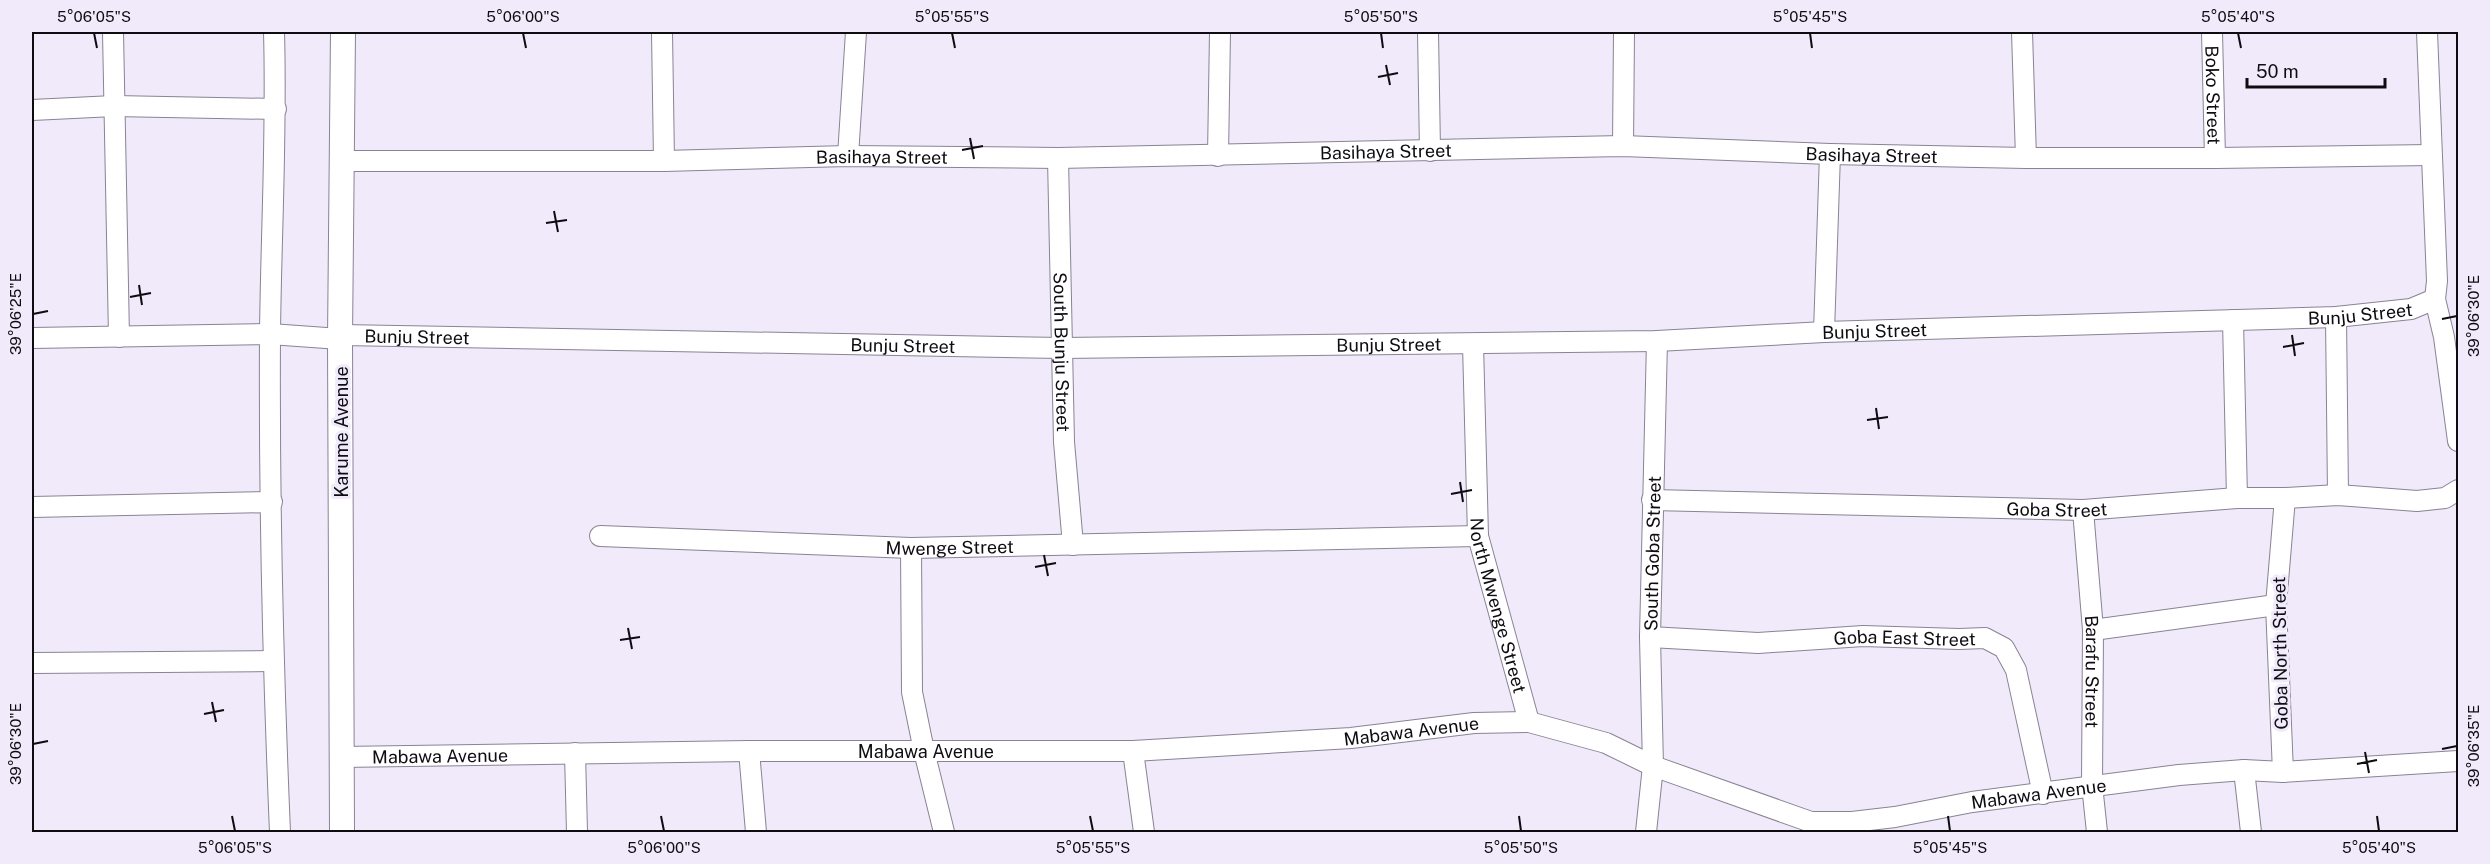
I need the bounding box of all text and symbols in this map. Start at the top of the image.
text: 5°06'05"S [57,8,131,25]
text: 5°06'00"S [486,8,560,25]
text: 5°05'55"S [915,8,989,25]
text: 5°05'50"S [1344,8,1418,25]
text: 5°05'45"S [1773,8,1847,25]
text: 5°05'40"S [2201,8,2275,25]
street label: Boko Street [2202,45,2225,145]
scale bar [2247,51,2385,89]
text: 50 m [2256,61,2299,82]
street label: Basihaya Street [1320,139,1452,163]
street label: Basihaya Street [1805,143,1938,167]
street label: Basihaya Street [816,145,948,167]
street label: South Bunju Street [1050,272,1074,432]
text: 39°06'25"E [7,273,24,355]
text: 39°06'30"E [2465,275,2482,357]
street label: Bunju Street [2307,298,2414,328]
street label: Bunju Street [1822,318,1927,343]
street label: Bunju Street [364,325,470,348]
street label: Bunju Street [1336,333,1442,355]
street label: Bunju Street [850,334,956,357]
street label: Karume Avenue [331,366,352,498]
street label: South Goba Street [1640,475,1664,631]
street label: Goba Street [2006,498,2108,521]
street label: North Mwenge Street [1467,517,1531,695]
street label: Mwenge Street [885,535,1014,559]
street label: Goba North Street [2268,576,2292,730]
street label: Barafu Street [2081,614,2104,728]
street label: Goba East Street [1833,625,1976,649]
text: 39°06'30"E [7,703,24,785]
text: 39°06'35"E [2465,705,2482,787]
street label: Mabawa Avenue [1342,712,1480,749]
street label: Mabawa Avenue [858,741,994,762]
street label: Mabawa Avenue [372,744,508,767]
street label: Mabawa Avenue [1970,774,2107,813]
text: 5°06'05"S [198,839,272,856]
text: 5°06'00"S [627,839,701,856]
text: 5°05'55"S [1056,839,1130,856]
text: 5°05'50"S [1484,839,1558,856]
text: 5°05'45"S [1913,839,1987,856]
text: 5°05'40"S [2342,839,2416,856]

